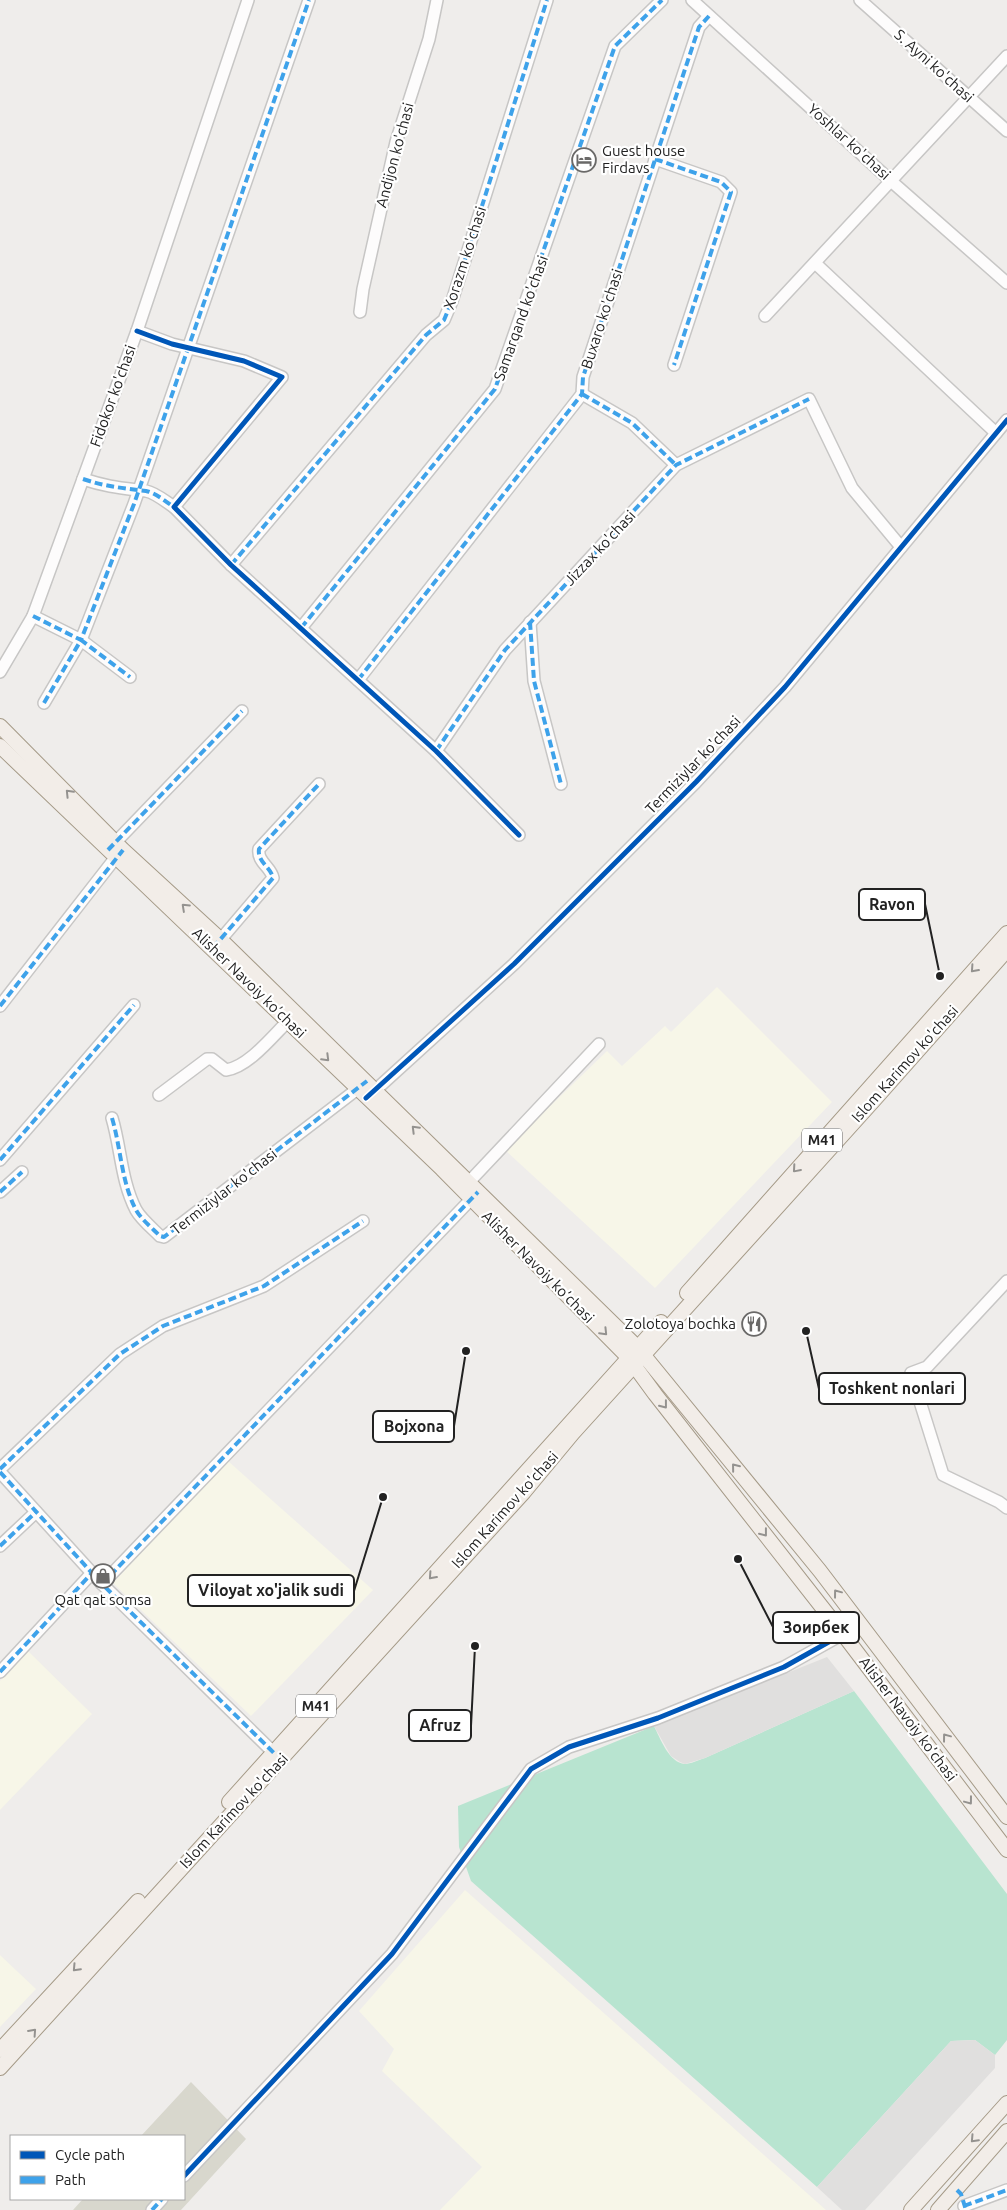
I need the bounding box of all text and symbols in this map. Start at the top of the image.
street label: S. Ayni ko'chasi [891,26,977,106]
street label: Yoshlar ko'chasi [804,100,894,183]
street label: Andijon ko'chasi [372,101,417,209]
place label: Guest house Firdavs [602,142,685,176]
hotel icon: Guest house Firdavs [571,147,597,173]
street label: Xorazm ko'chasi [440,204,489,311]
street label: Samarqand ko'chasi [490,253,551,383]
street label: Buxaro ko'chasi [577,267,626,371]
street label: Fidokor ko'chasi [86,343,139,449]
street label: Jizzax ko'chasi [561,507,639,589]
street label: Termiziylar ko'chasi [642,712,744,817]
one-way arrow [65,790,74,799]
callout: Ravon [859,889,925,920]
text: Ravon [869,895,915,913]
one-way arrow [181,904,190,913]
street label: Alisher Navoiy ko’chasi [189,924,310,1041]
one-way arrow [971,963,980,972]
street label: Islom Karimov ko'chasi [848,1002,961,1125]
one-way arrow [320,1052,329,1061]
one-way arrow [412,1126,421,1135]
road number: M41 [802,1128,842,1152]
street label: Termiziylar ko'chasi [167,1145,280,1238]
one-way arrow [793,1163,802,1172]
street label: Alisher Navoiy ko’chasi [479,1207,598,1326]
restaurant icon: Zolotoya bochka [741,1311,767,1337]
place label: Zolotoya bochka [625,1315,736,1332]
one-way arrow [598,1326,607,1335]
callout: Toshkent nonlari [819,1373,965,1404]
text: Toshkent nonlari [829,1379,955,1397]
one-way arrow [658,1399,666,1408]
callout: Bojxona [373,1411,454,1442]
text: Bojxona [384,1417,444,1435]
street label: Islom Karimov ko'chasi [448,1448,561,1571]
one-way arrow [732,1464,741,1473]
one-way arrow [758,1527,766,1536]
shop icon: Qat qat somsa [90,1563,116,1589]
one-way arrow [429,1570,438,1579]
callout: Viloyat xo'jalik sudi [188,1575,354,1606]
text: Viloyat xo'jalik sudi [198,1581,344,1599]
one-way arrow [835,1590,843,1599]
place label: Qat qat somsa [55,1591,151,1608]
callout: Зоирбек [773,1612,859,1643]
text: Зоирбек [783,1618,849,1636]
street label: Alisher Navoiy ko’chasi [856,1653,961,1784]
road number: M41 [296,1694,336,1718]
callout: Afruz [409,1710,471,1741]
text: Afruz [419,1716,461,1734]
one-way arrow [943,1733,952,1743]
street label: Islom Karimov ko'chasi [176,1750,291,1872]
one-way arrow [964,1795,972,1804]
one-way arrow [73,1963,82,1972]
one-way arrow [27,2029,36,2038]
one-way arrow [971,2134,980,2143]
legend [10,2135,185,2200]
text: Cycle path [55,2146,125,2163]
text: Path [55,2171,86,2188]

